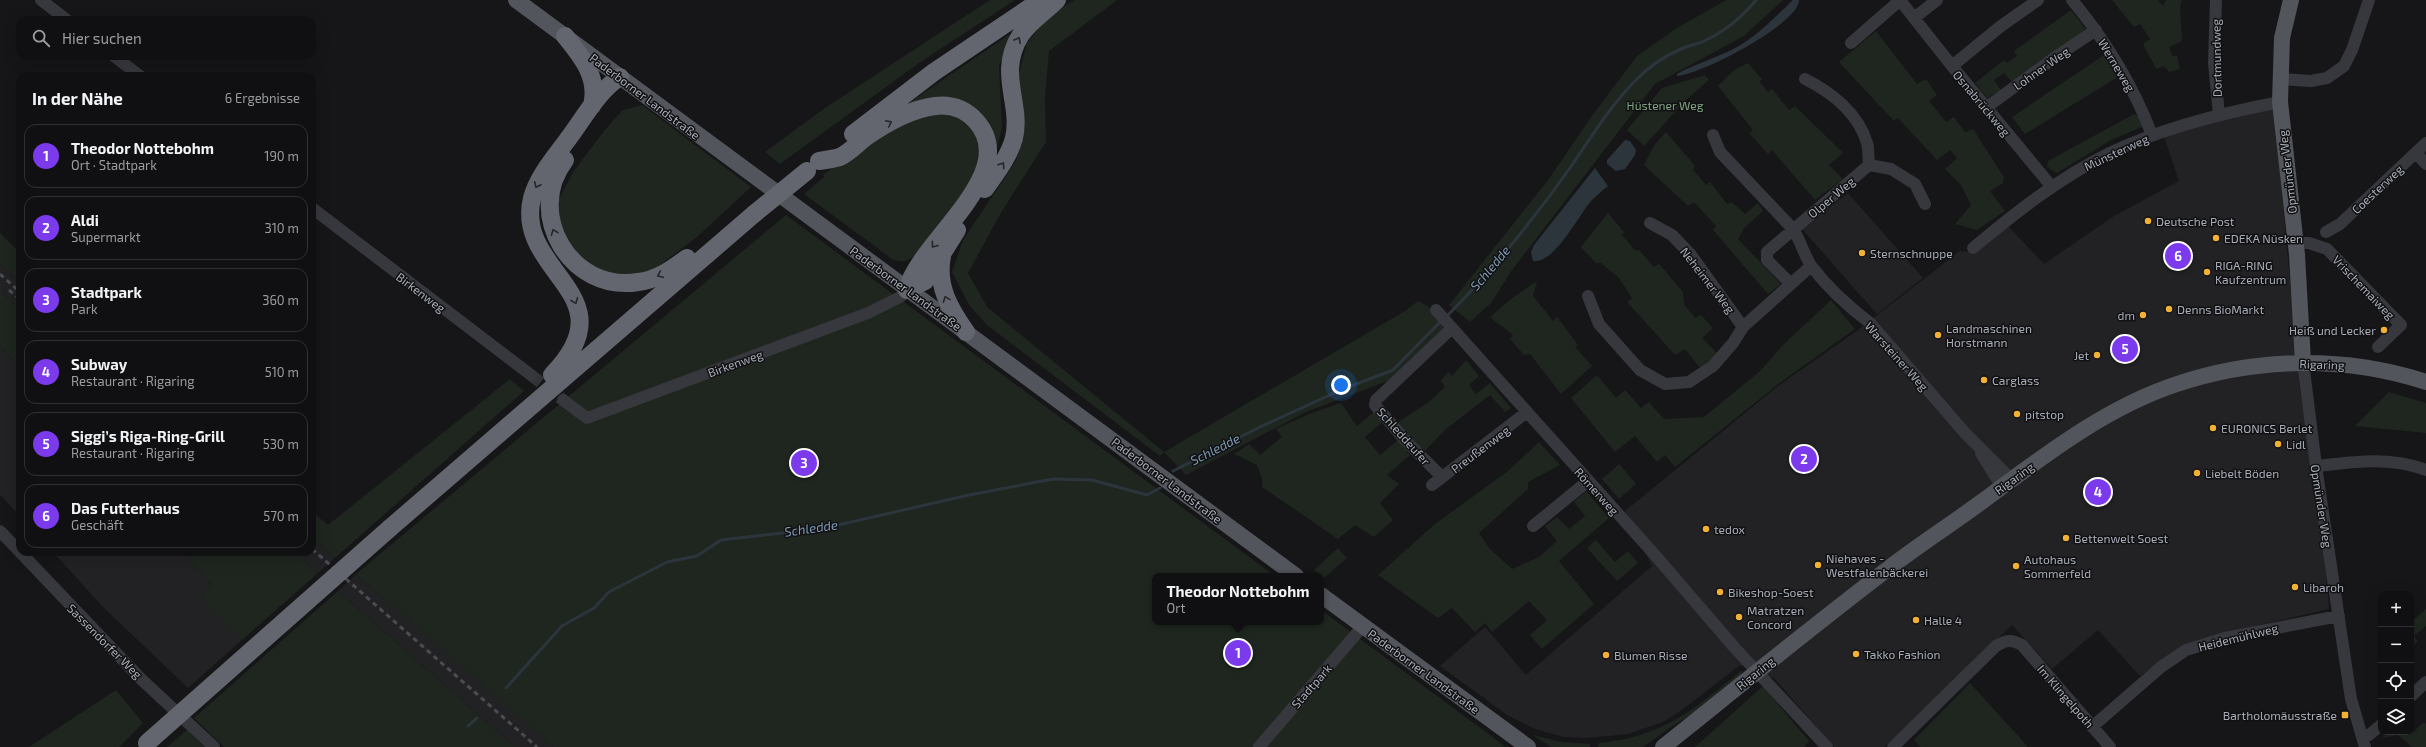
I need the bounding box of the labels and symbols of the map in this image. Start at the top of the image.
street label: Dortmundweg [2208,18,2224,97]
one-way arrow [1014,36,1021,44]
street label: Werneweg [2096,36,2138,94]
street label: Lohner Weg [2010,44,2072,92]
street label: Paderborner Landstraße [587,50,703,142]
street label: Osnabrückweg [1951,67,2014,139]
park label: Hüstener Weg [1627,98,1704,112]
one-way arrow [885,121,893,128]
street label: Opmünder Weg [2275,129,2299,215]
street label: Münsterweg [2082,131,2151,173]
one-way arrow [997,162,1004,169]
street label: Coesterweg [2348,162,2406,216]
street label: Olper Weg [1805,173,1857,220]
one-way arrow [534,180,542,188]
place label: Deutsche Post [2156,214,2235,228]
marker: Deutsche Post [2143,216,2153,226]
one-way arrow [550,228,558,235]
place label: EDEKA Nüsken [2224,231,2303,245]
marker: EDEKA Nüsken [2211,233,2221,243]
one-way arrow [931,240,938,247]
pin: 6 [2165,241,2191,271]
water label: Schledde [1467,242,1513,294]
street label: Paderborner Landstraße [848,243,964,333]
street label: Neheimer Weg [1678,244,1738,316]
place label: Sternschnuppe [1870,246,1953,260]
marker: Sternschnuppe [1857,248,1867,258]
street label: Vrischemaiweg [2330,252,2398,322]
place label: RIGA-RING Kaufzentrum [2215,258,2286,286]
marker: RIGA-RING Kaufzentrum [2202,267,2212,277]
street label: Birkenweg [394,269,448,315]
one-way arrow [657,270,664,278]
one-way arrow [943,295,951,302]
one-way arrow [570,297,578,304]
place label: Denns BioMarkt [2177,302,2264,316]
marker: Denns BioMarkt [2164,304,2174,314]
place label: dm [2118,308,2135,322]
marker: dm [2138,310,2148,320]
street label: Warsteiner Weg [1863,319,1932,393]
place label: Landmaschinen Horstmann [1946,321,2032,349]
place label: Heiß und Lecker [2289,323,2376,337]
marker: Heiß und Lecker [2379,325,2389,335]
marker: Landmaschinen Horstmann [1933,330,1943,340]
pin: 5 [2112,334,2138,364]
street label: Birkenweg [706,346,765,379]
place label: Jet [2074,348,2089,362]
marker: Jet [2092,350,2102,360]
street label: Rigaring [2299,356,2345,372]
place label: Carglass [1992,373,2039,387]
your location [1331,375,1351,395]
marker: Carglass [1979,375,1989,385]
street label: Schleddeufer [1375,404,1434,468]
place label: pitstop [2025,407,2064,421]
marker: pitstop [2012,409,2022,419]
place label: EURONICS Berlet [2221,421,2313,435]
street label: Preußenweg [1448,422,1512,476]
marker: EURONICS Berlet [2208,423,2218,433]
water label: Schledde [1187,430,1243,468]
street label: Paderborner Landstraße [1109,434,1225,526]
place label: Lidl [2286,437,2306,451]
marker: Lidl [2273,439,2283,449]
pin: 2 [1791,444,1817,474]
pin: 3 [791,448,817,478]
street label: Rigaring [1992,459,2037,497]
street label: Opmünder Weg [2309,463,2336,549]
street label: Römerweg [1572,464,1622,518]
place label: Liebelt Böden [2205,466,2279,480]
marker: Liebelt Böden [2192,468,2202,478]
pin: 4 [2085,477,2111,507]
water label: Schledde [783,516,839,540]
place label: tedox [1714,522,1746,536]
marker: tedox [1701,524,1711,534]
place label: Bettenwelt Soest [2074,531,2169,545]
marker: Bettenwelt Soest [2061,533,2071,543]
place label: Niehaves - Westfalenbäckerei [1826,551,1928,579]
place label: Autohaus Sommerfeld [2024,552,2091,580]
marker: Niehaves - Westfalenbäckerei [1813,560,1823,570]
marker: Autohaus Sommerfeld [2011,561,2021,571]
place label: Libaroh [2303,580,2344,594]
marker: Libaroh [2290,582,2300,592]
place label: Bikeshop-Soest [1728,585,1814,599]
marker: Bikeshop-Soest [1715,587,1725,597]
street label: Sassendorfer Weg [65,601,145,681]
place label: Matratzen Concord [1747,603,1804,631]
marker: Matratzen Concord [1734,612,1744,622]
place label: Halle 4 [1924,613,1962,627]
marker: Halle 4 [1911,615,1921,625]
street label: Heidemühlweg [2197,620,2280,654]
street label: Paderborner Landstraße [1366,626,1482,716]
pin: 1 [1225,638,1251,668]
place label: Takko Fashion [1864,647,1941,661]
place label: Blumen Risse [1614,648,1687,662]
marker: Takko Fashion [1851,649,1861,659]
marker: Blumen Risse [1601,650,1611,660]
street label: Rigaring [1733,653,1777,693]
street label: Stadtpark [1288,661,1334,711]
street label: Im Klingelpoth [2035,662,2097,730]
place label: Bartholomäusstraße [2223,708,2337,722]
marker: Bartholomäusstraße [2340,710,2350,720]

